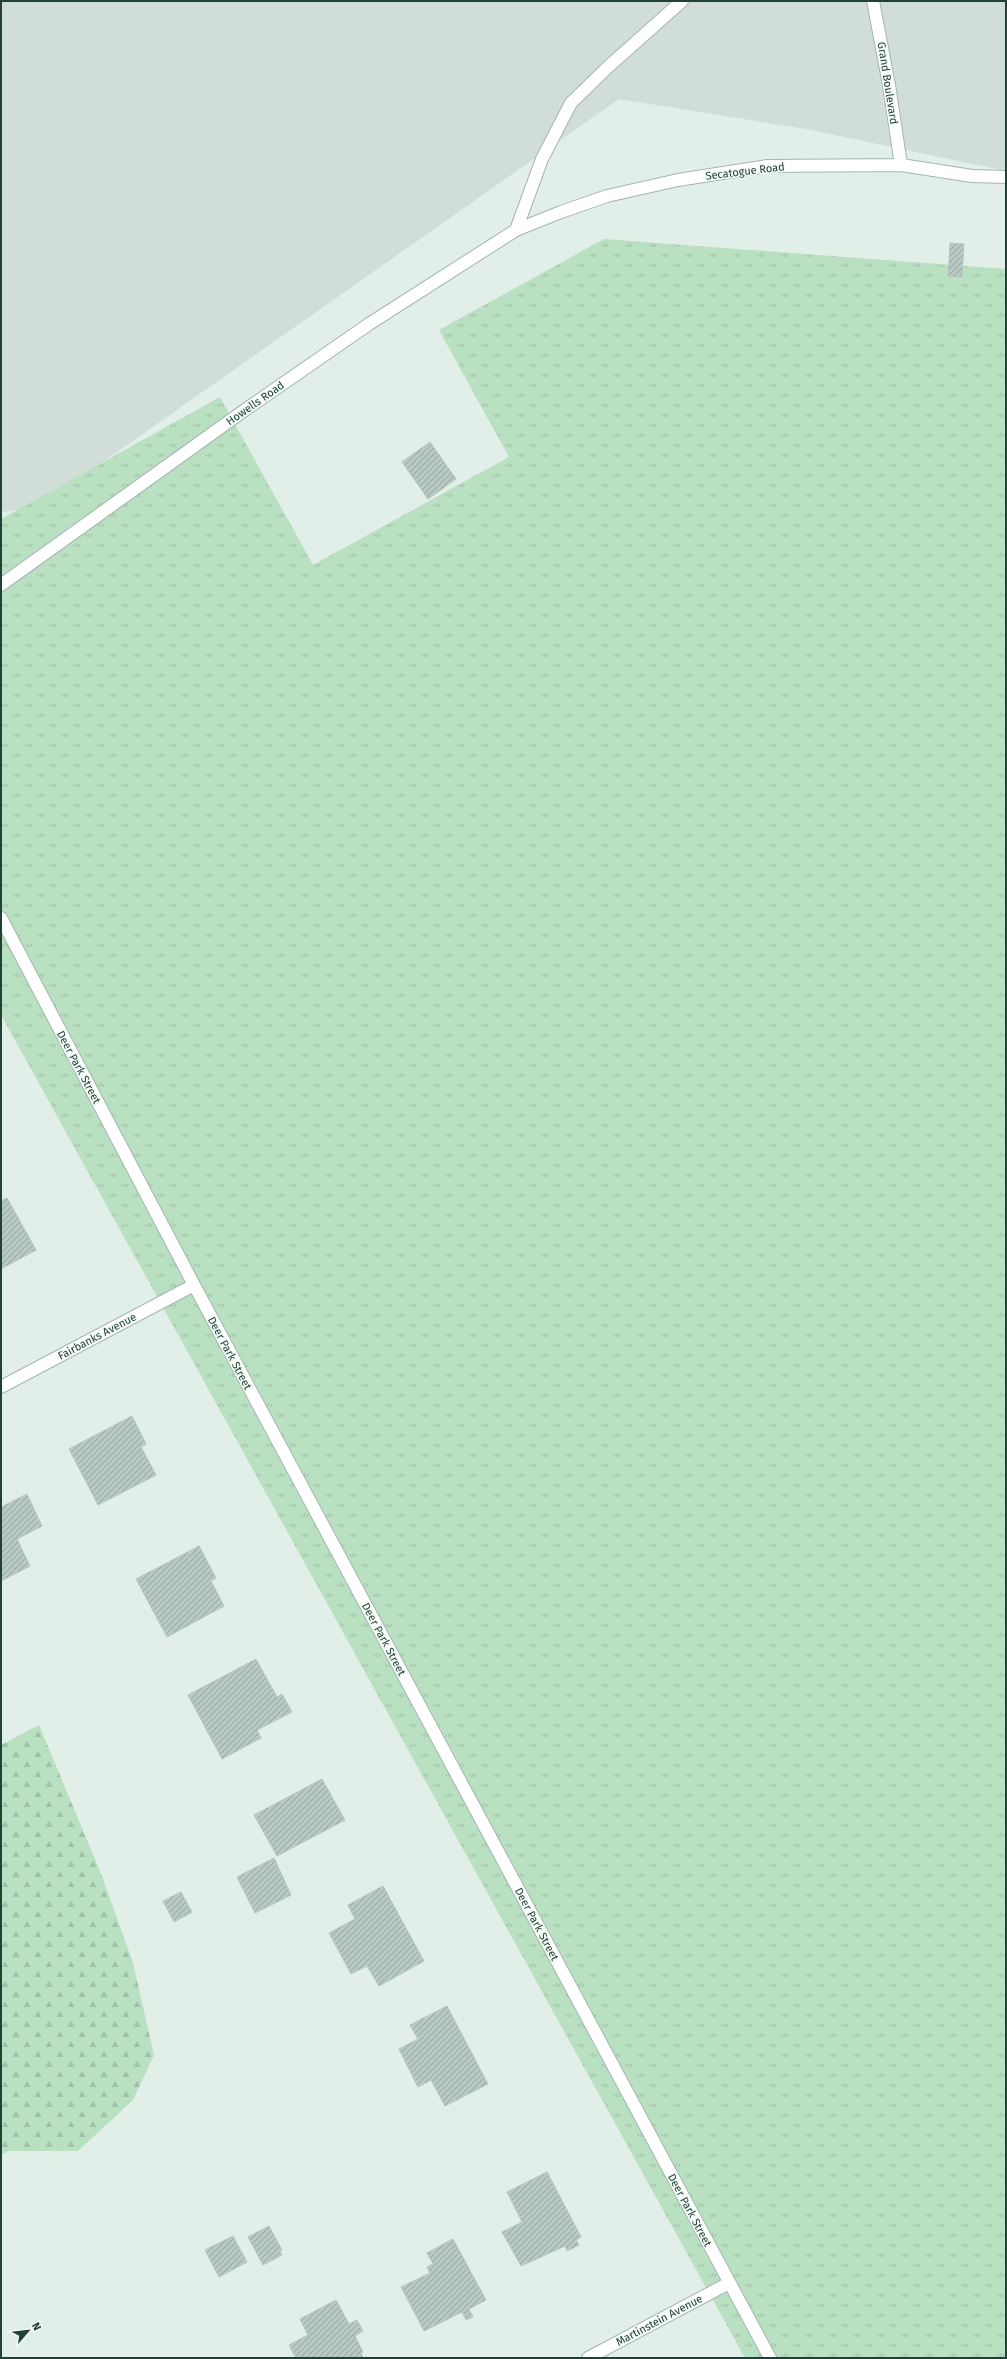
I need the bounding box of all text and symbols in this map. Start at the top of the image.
street label: Grand Boulevard [875,41,900,125]
street label: Secatogue Road [705,160,785,183]
street label: Howells Road [224,379,287,428]
street label: Deer Park Street [54,1029,103,1106]
street label: Fairbanks Avenue [56,1310,139,1363]
street label: Deer Park Street [205,1315,254,1392]
street label: Deer Park Street [359,1601,408,1678]
street label: Deer Park Street [512,1886,561,1963]
street label: Deer Park Street [665,2172,714,2249]
street label: Martinstein Avenue [614,2292,705,2349]
north arrow [8,2311,48,2351]
text: N [29,2320,44,2333]

